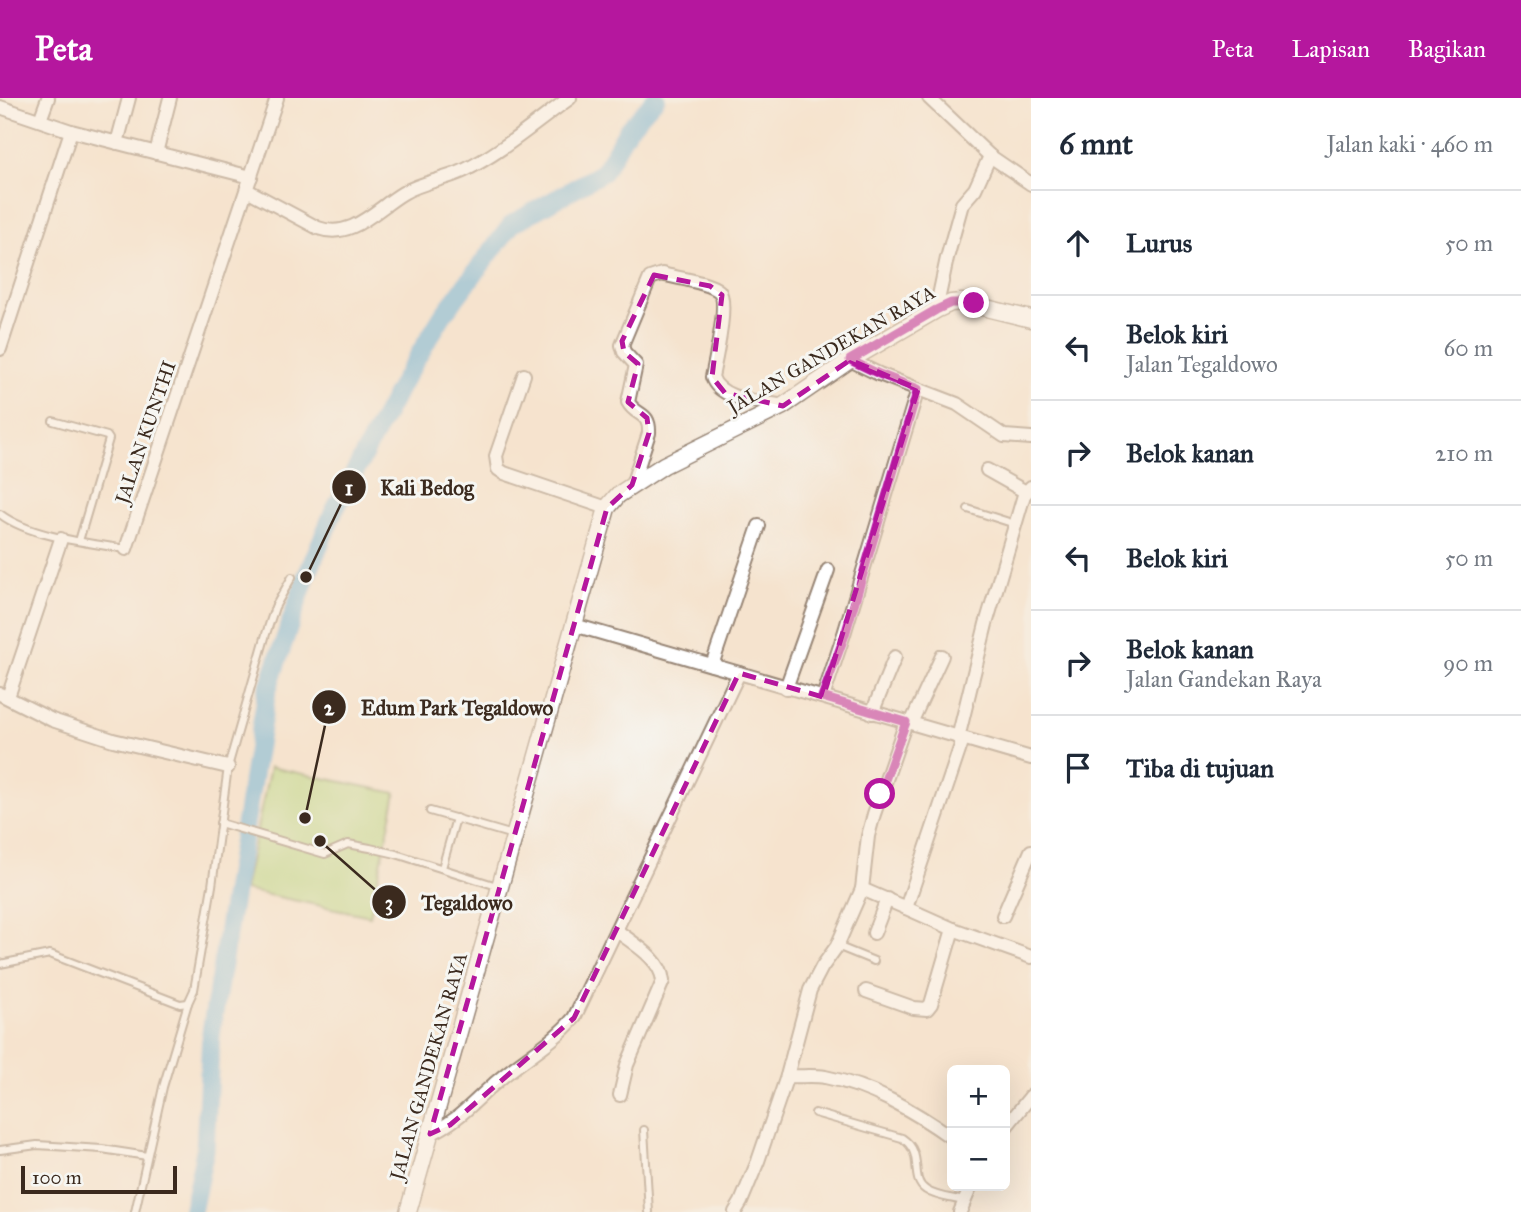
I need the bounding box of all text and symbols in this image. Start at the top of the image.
text: Peta [35,29,92,69]
text: Peta [1212,34,1254,64]
text: Lapisan [1292,34,1370,64]
text: Bagikan [1408,34,1486,64]
text: 6 mnt [1059,126,1133,162]
text: Jalan kaki · 460 m [1327,130,1493,158]
icon: ahead [1059,224,1097,262]
text: Lurus [1126,227,1192,259]
text: 50 m [1445,229,1493,257]
street label: JALAN GANDEKAN RAYA [722,280,940,420]
route end [958,287,989,318]
text: Belok kiri [1126,318,1228,350]
icon: left [1059,329,1097,367]
text: 60 m [1444,334,1493,362]
text: Jalan Tegaldowo [1126,350,1278,378]
street label: JALAN KUNTHI [110,358,182,509]
icon: right [1059,434,1097,472]
text: Belok kanan [1126,437,1254,469]
text: 210 m [1435,439,1493,467]
callout: Kali Bedog [332,466,488,508]
text: 1 [345,475,353,501]
text: Kali Bedog [380,475,475,501]
icon: left [1059,539,1097,577]
text: Belok kiri [1126,542,1228,574]
text: 50 m [1445,544,1493,572]
text: Belok kanan [1126,633,1254,665]
icon: right [1059,644,1097,682]
text: 90 m [1443,649,1493,677]
text: Jalan Gandekan Raya [1126,665,1322,693]
callout: Edum Park Tegaldowo [311,686,567,728]
text: 2 [324,695,335,721]
text: Edum Park Tegaldowo [361,695,554,721]
icon: arrive [1059,749,1097,787]
text: Tiba di tujuan [1126,752,1274,784]
route start [864,778,895,809]
callout: Tegaldowo [372,881,526,923]
text: 3 [385,890,393,916]
text: Tegaldowo [420,890,513,916]
street label: JALAN GANDEKAN RAYA [384,949,473,1185]
map controls [947,1065,1010,1191]
button: + [947,1065,1010,1128]
button: − [947,1128,1010,1191]
scale bar [21,1163,177,1195]
text: 100 m [32,1166,82,1189]

